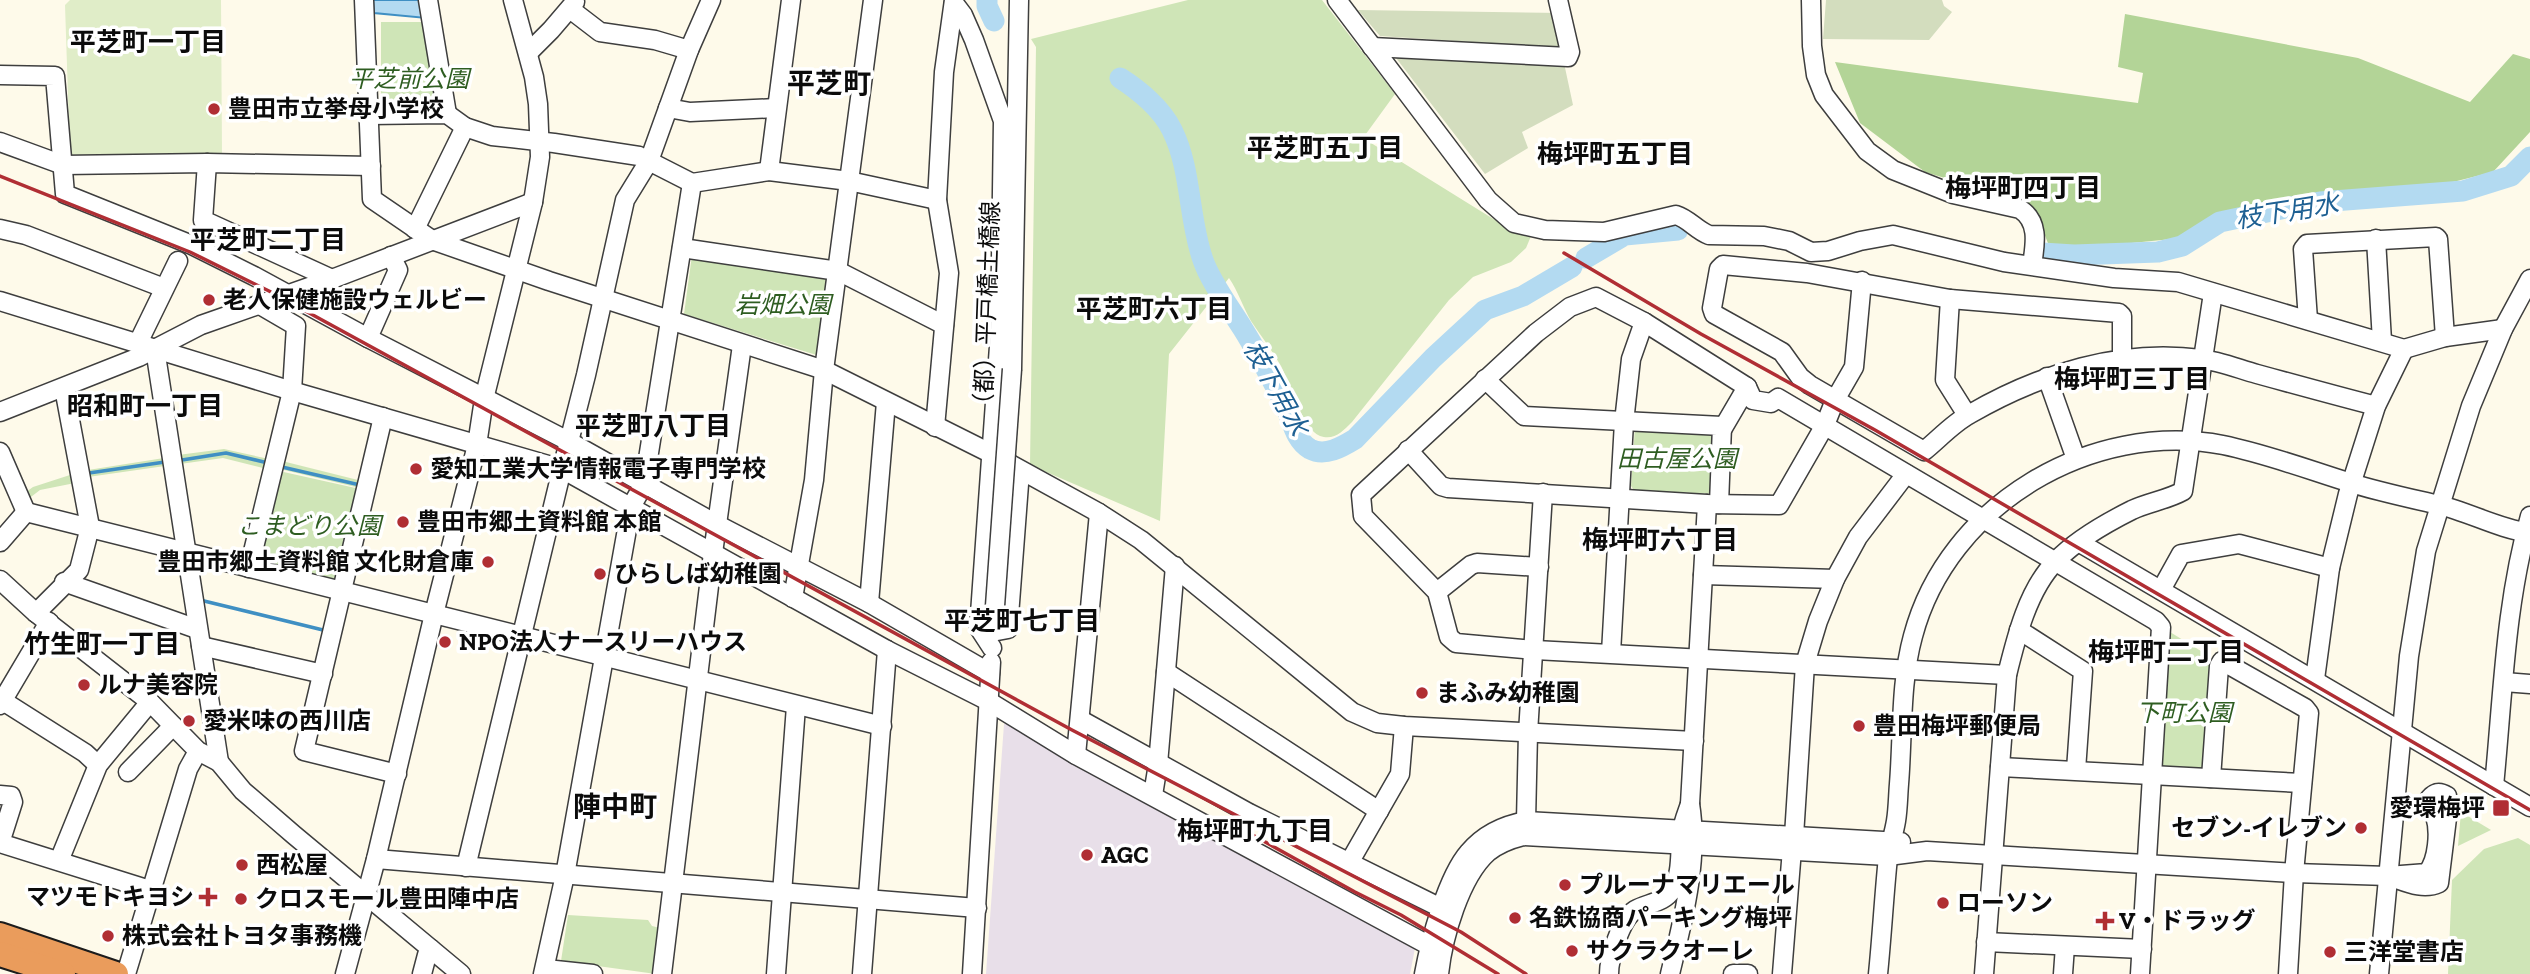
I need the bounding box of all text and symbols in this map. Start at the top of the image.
district label: 平芝町一丁目 [70,26,226,58]
park label: 平芝前公園 [349,64,472,93]
district label: 平芝町 [787,67,871,100]
place label: 豊田市立挙母小学校 [228,94,444,123]
marker: 豊田市立挙母小学校 [206,101,222,117]
district label: 平芝町五丁目 [1247,132,1403,164]
district label: 梅坪町五丁目 [1537,138,1693,170]
district label: 梅坪町四丁目 [1945,172,2101,204]
water label: 枝下用水 [2233,187,2344,235]
street label: （都）平戸橋土橋線 [968,201,1005,417]
district label: 平芝町二丁目 [190,224,346,256]
place label: 老人保健施設ウェルビー [223,285,487,314]
park label: 岩畑公園 [735,290,834,319]
marker: 老人保健施設ウェルビー [201,292,217,308]
district label: 平芝町六丁目 [1076,293,1232,325]
water label: 枝下用水 [1237,335,1317,444]
district label: 梅坪町三丁目 [2054,363,2210,395]
district label: 昭和町一丁目 [67,390,223,422]
district label: 平芝町八丁目 [575,410,731,442]
park label: 田古屋公園 [1617,444,1740,473]
place label: 愛知工業大学情報電子専門学校 [430,454,766,483]
marker: 愛知工業大学情報電子専門学校 [408,461,424,477]
place label: 豊田市郷土資料館 本館 [417,507,662,536]
park label: こまどり公園 [237,511,384,540]
marker: 豊田市郷土資料館 本館 [395,514,411,530]
district label: 梅坪町六丁目 [1582,524,1738,556]
place label: 豊田市郷土資料館 文化財倉庫 [158,547,474,576]
marker: 豊田市郷土資料館 文化財倉庫 [480,554,496,570]
place label: ひらしば幼稚園 [614,559,782,588]
marker: ひらしば幼稚園 [592,566,608,582]
district label: 平芝町七丁目 [944,605,1100,637]
place label: NPO法人ナースリーハウス [459,627,747,656]
district label: 竹生町一丁目 [24,628,180,660]
marker: NPO法人ナースリーハウス [437,634,453,650]
district label: 梅坪町二丁目 [2088,636,2244,668]
place label: ルナ美容院 [98,670,218,699]
marker: ルナ美容院 [76,677,92,693]
place label: まふみ幼稚園 [1436,678,1580,707]
marker: まふみ幼稚園 [1414,685,1430,701]
park label: 下町公園 [2136,698,2235,727]
place label: 愛米味の西川店 [203,706,371,735]
place label: 豊田梅坪郵便局 [1873,711,2041,740]
marker: 愛米味の西川店 [181,713,197,729]
marker: 豊田梅坪郵便局 [1851,718,1867,734]
district label: 陣中町 [573,790,657,823]
place label: 愛環梅坪 [2389,793,2485,822]
marker: 愛環梅坪 [2491,798,2511,818]
place label: セブン-イレブン [2171,813,2347,842]
district label: 梅坪町九丁目 [1177,815,1333,847]
marker: セブン-イレブン [2353,820,2369,836]
place label: AGC [1101,840,1149,869]
marker: AGC [1079,847,1095,863]
place label: 西松屋 [256,850,328,879]
marker: 西松屋 [234,857,250,873]
place label: プルーナマリエール [1579,870,1795,899]
marker: プルーナマリエール [1557,877,1573,893]
place label: マツモトキヨシ [26,882,194,911]
place label: クロスモール豊田陣中店 [255,884,519,913]
place label: ローソン [1957,888,2053,917]
marker: マツモトキヨシ [200,889,216,905]
marker: クロスモール豊田陣中店 [233,891,249,907]
marker: ローソン [1935,895,1951,911]
place label: 名鉄協商パーキング梅坪 [1529,903,1792,932]
place label: V・ドラッグ [2119,906,2255,935]
marker: 名鉄協商パーキング梅坪 [1507,910,1523,926]
marker: V・ドラッグ [2097,913,2113,929]
place label: 株式会社トヨタ事務機 [122,921,362,950]
marker: 株式会社トヨタ事務機 [100,928,116,944]
place label: サクラクオーレ [1586,936,1754,965]
place label: 三洋堂書店 [2344,937,2464,966]
marker: サクラクオーレ [1564,943,1580,959]
marker: 三洋堂書店 [2322,944,2338,960]

